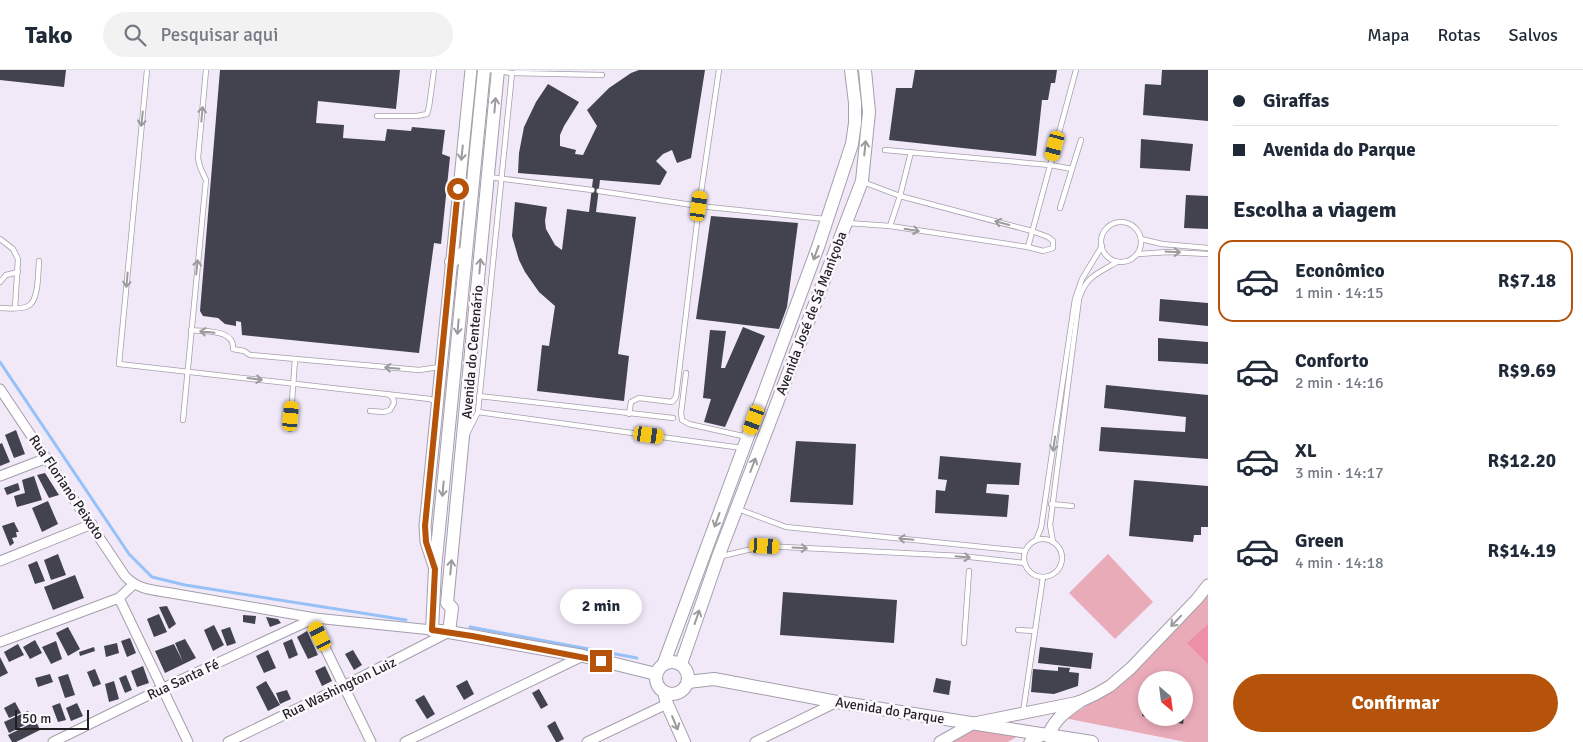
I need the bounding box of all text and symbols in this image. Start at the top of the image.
search box [103,12,453,57]
text: Tako [25,20,73,50]
icon: search [121,21,149,49]
text: Pesquisar aqui [161,23,278,47]
text: Mapa [1367,24,1410,46]
text: Rotas [1438,24,1481,46]
text: Salvos [1509,24,1558,46]
text: Giraffas [1263,89,1329,113]
one-way arrow [490,97,499,113]
one-way arrow [197,106,207,122]
one-way arrow [137,110,147,126]
car [1043,130,1066,162]
text: Avenida do Parque [1263,138,1416,162]
one-way arrow [860,140,870,156]
one-way arrow [457,145,467,161]
route start [447,178,469,200]
car [689,190,708,222]
text: Escolha a viagem [1233,196,1397,223]
one-way arrow [994,218,1010,227]
one-way arrow [904,225,920,235]
street label: Avenida José de Sá Maniçoba [772,229,851,397]
one-way arrow [811,244,820,260]
one-way arrow [1164,248,1180,257]
one-way arrow [192,259,202,275]
one-way arrow [475,259,484,275]
icon: car [1235,259,1280,304]
text: Econômico [1295,259,1385,283]
text: R$7.18 [1498,269,1556,293]
one-way arrow [122,272,132,288]
text: 1 min · 14:15 [1295,283,1384,303]
street label: Avenida do Centenário [458,284,487,420]
one-way arrow [453,319,463,335]
one-way arrow [199,327,215,337]
icon: car [1235,349,1280,394]
text: Conforto [1295,349,1369,373]
text: R$9.69 [1498,359,1556,383]
one-way arrow [384,363,400,373]
text: 2 min · 14:16 [1295,373,1384,393]
one-way arrow [246,374,262,384]
car [282,400,299,432]
car [741,403,766,437]
car [633,425,664,445]
street label: Rua Floriano Peixoto [25,432,108,543]
one-way arrow [1049,435,1059,451]
icon: car [1235,439,1280,484]
text: XL [1295,439,1317,463]
text: R$12.20 [1488,449,1556,473]
one-way arrow [749,458,758,473]
text: 3 min · 14:17 [1295,463,1384,483]
one-way arrow [438,481,447,497]
one-way arrow [712,512,722,527]
icon: car [1235,529,1280,574]
text: Green [1295,529,1344,553]
one-way arrow [898,534,914,544]
car [749,538,780,554]
text: R$14.19 [1488,539,1556,563]
one-way arrow [792,543,808,553]
one-way arrow [954,552,970,562]
text: 4 min · 14:18 [1295,553,1384,573]
one-way arrow [446,560,456,576]
callout: 2 min [560,588,642,624]
text: 2 min [582,596,620,616]
one-way arrow [693,610,702,626]
one-way arrow [1170,615,1182,628]
car [306,619,333,653]
route end [590,650,612,672]
street label: Rua Washington Luiz [280,654,399,723]
street label: Rua Santa Fé [145,655,222,704]
north arrow [1138,671,1192,726]
map controls [1138,671,1193,726]
button: Confirmar [1233,674,1558,732]
street label: Avenida do Parque [834,693,946,728]
scale bar [15,707,89,730]
text: 50 m [22,710,51,727]
one-way arrow [671,715,681,730]

